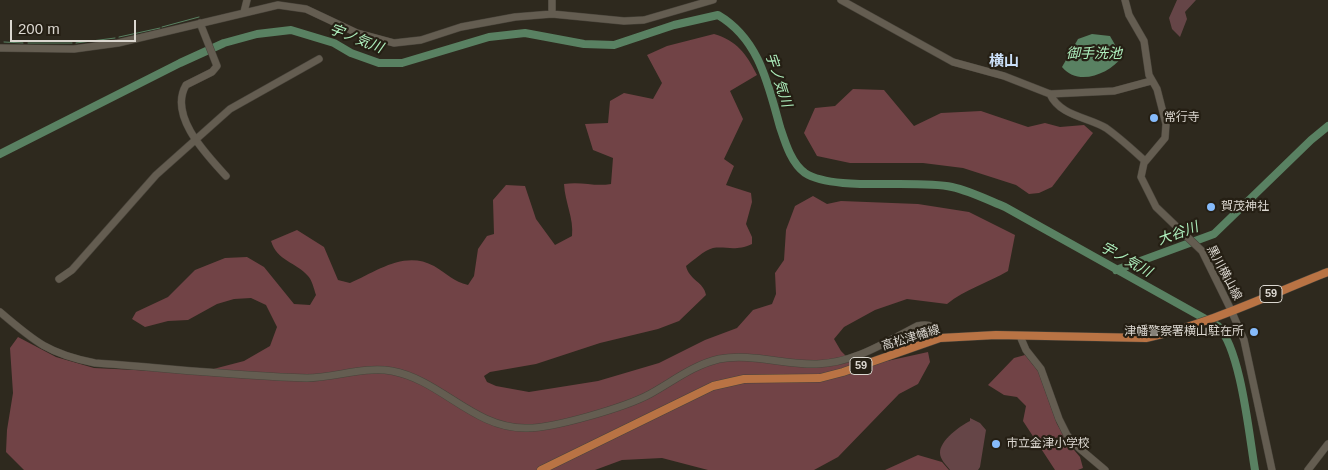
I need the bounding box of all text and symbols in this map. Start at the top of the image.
scale bar [12,10,139,42]
text: 200 m [18,20,60,37]
water label: 宇ノ気川 [327,21,385,57]
water label: 御手洗池 [1066,46,1122,62]
water label: 宇ノ気川 [761,51,795,109]
district label: 横山 [989,53,1019,71]
place label: 常行寺 [1164,111,1200,125]
marker: 常行寺 [1148,112,1160,124]
place label: 賀茂神社 [1221,200,1269,214]
marker: 賀茂神社 [1205,201,1217,213]
water label: 大谷川 [1155,219,1201,249]
water label: 宇ノ気川 [1097,239,1155,281]
street label: 黒川横山線 [1204,243,1244,303]
road number: 59 [1260,286,1282,302]
street label: 高松津幡線 [880,322,942,354]
place label: 津幡警察署横山駐在所 [1124,325,1244,339]
marker: 津幡警察署横山駐在所 [1248,326,1260,338]
road number: 59 [850,358,872,374]
place label: 市立金津小学校 [1006,437,1090,451]
marker: 市立金津小学校 [990,438,1002,450]

